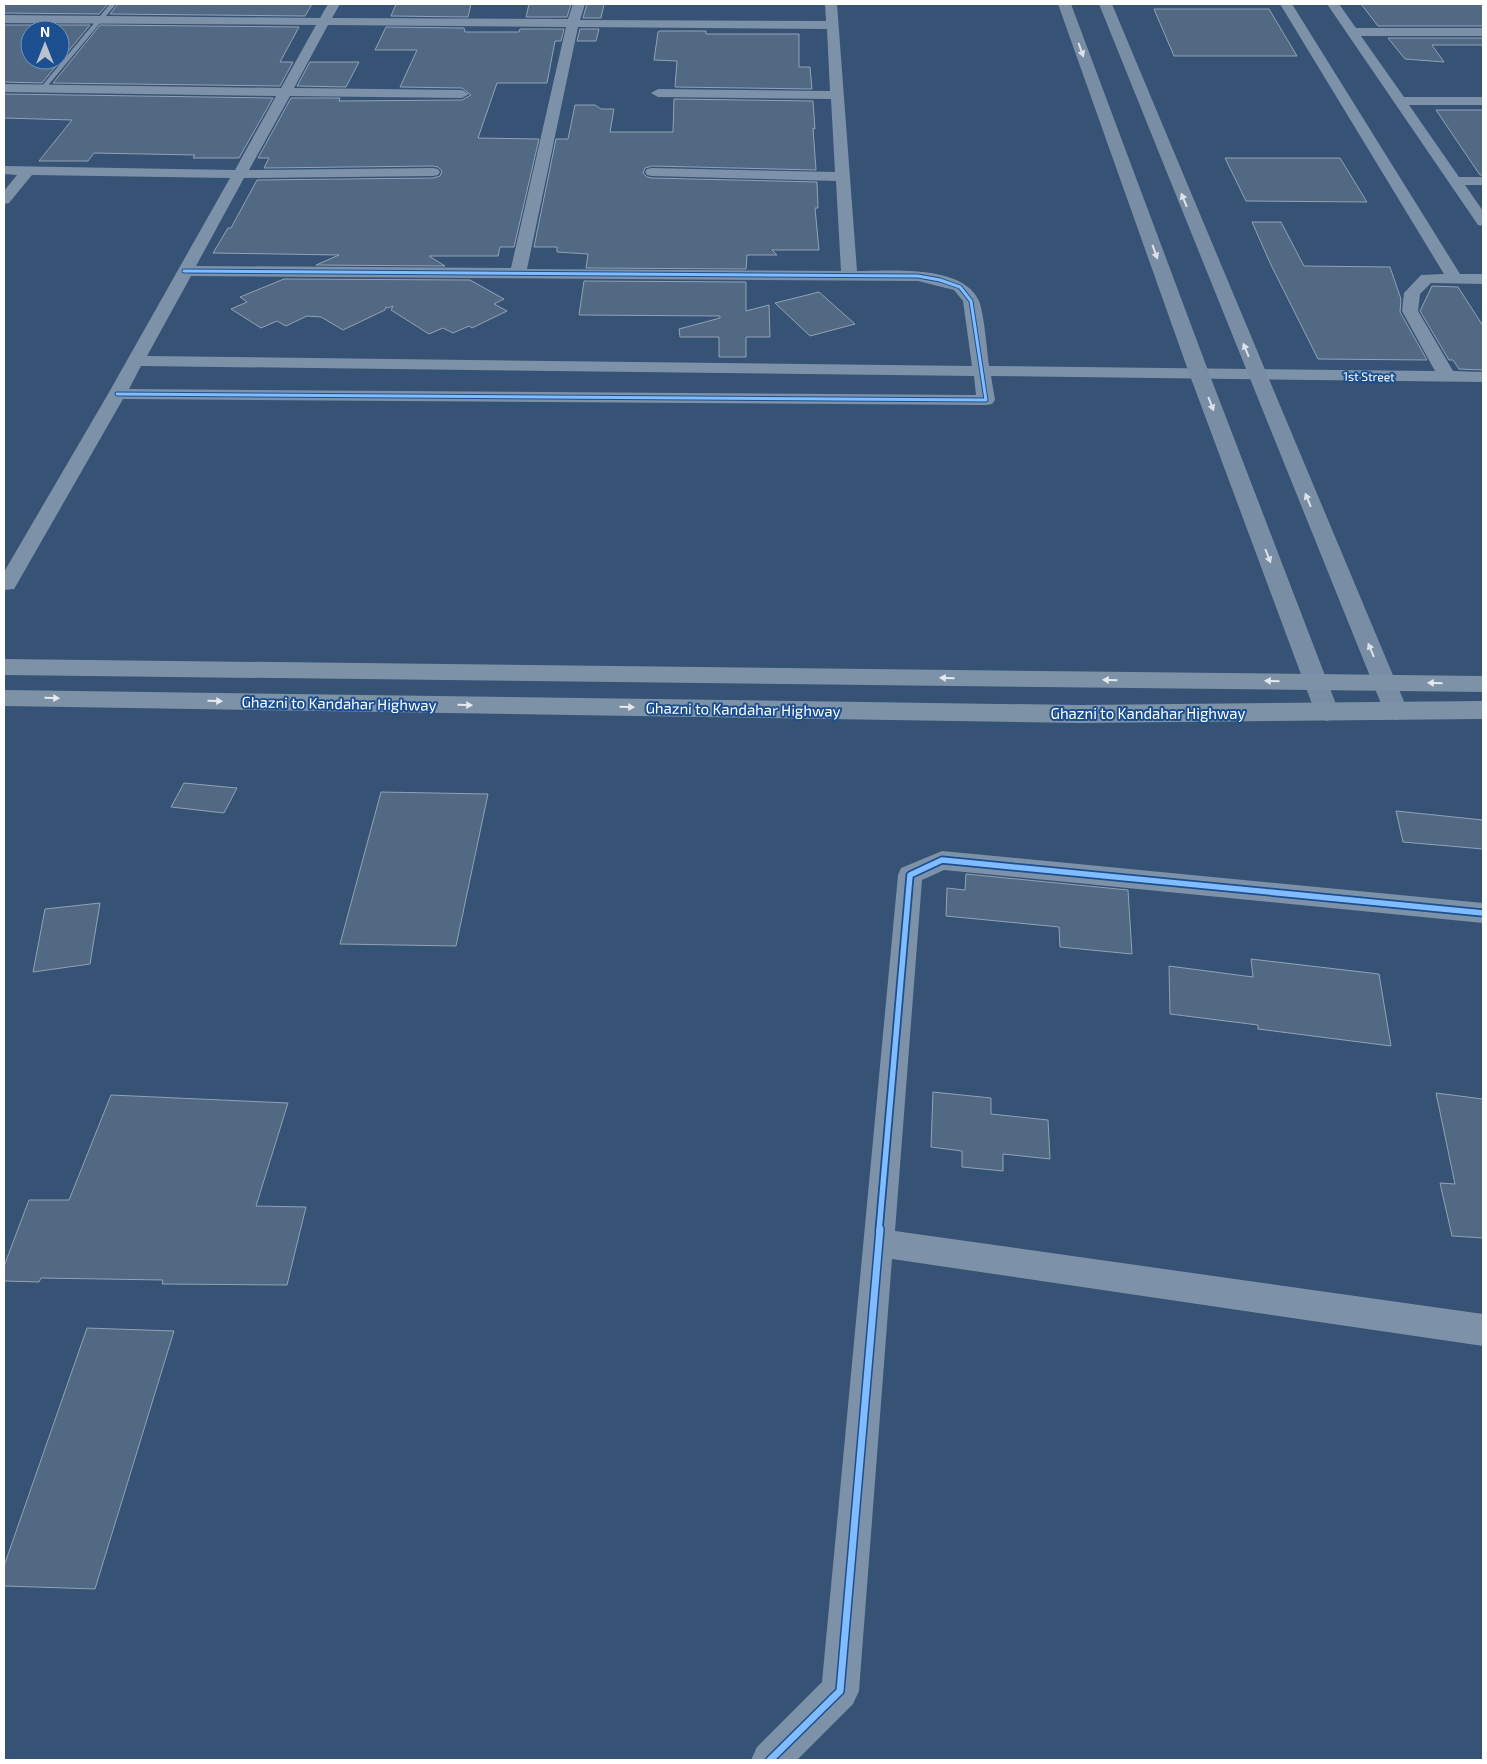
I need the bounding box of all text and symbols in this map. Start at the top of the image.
north arrow [20,20,70,70]
text: N [40,23,50,40]
one-way arrow [1077,43,1085,58]
one-way arrow [1180,192,1188,207]
one-way arrow [1152,244,1159,259]
one-way arrow [1241,343,1249,357]
street label: 1st Street [1343,369,1395,383]
one-way arrow [1207,397,1215,412]
one-way arrow [1304,493,1312,507]
one-way arrow [1264,549,1272,564]
one-way arrow [1367,643,1375,657]
one-way arrow [939,674,955,682]
one-way arrow [1101,676,1117,684]
one-way arrow [1264,677,1280,685]
one-way arrow [1426,679,1442,687]
street label: Ghazni to Kandahar Highway [241,692,437,714]
one-way arrow [45,694,61,702]
one-way arrow [207,697,223,705]
street label: Ghazni to Kandahar Highway [645,698,841,720]
one-way arrow [457,701,473,709]
one-way arrow [620,703,636,711]
street label: Ghazni to Kandahar Highway [1050,704,1246,722]

